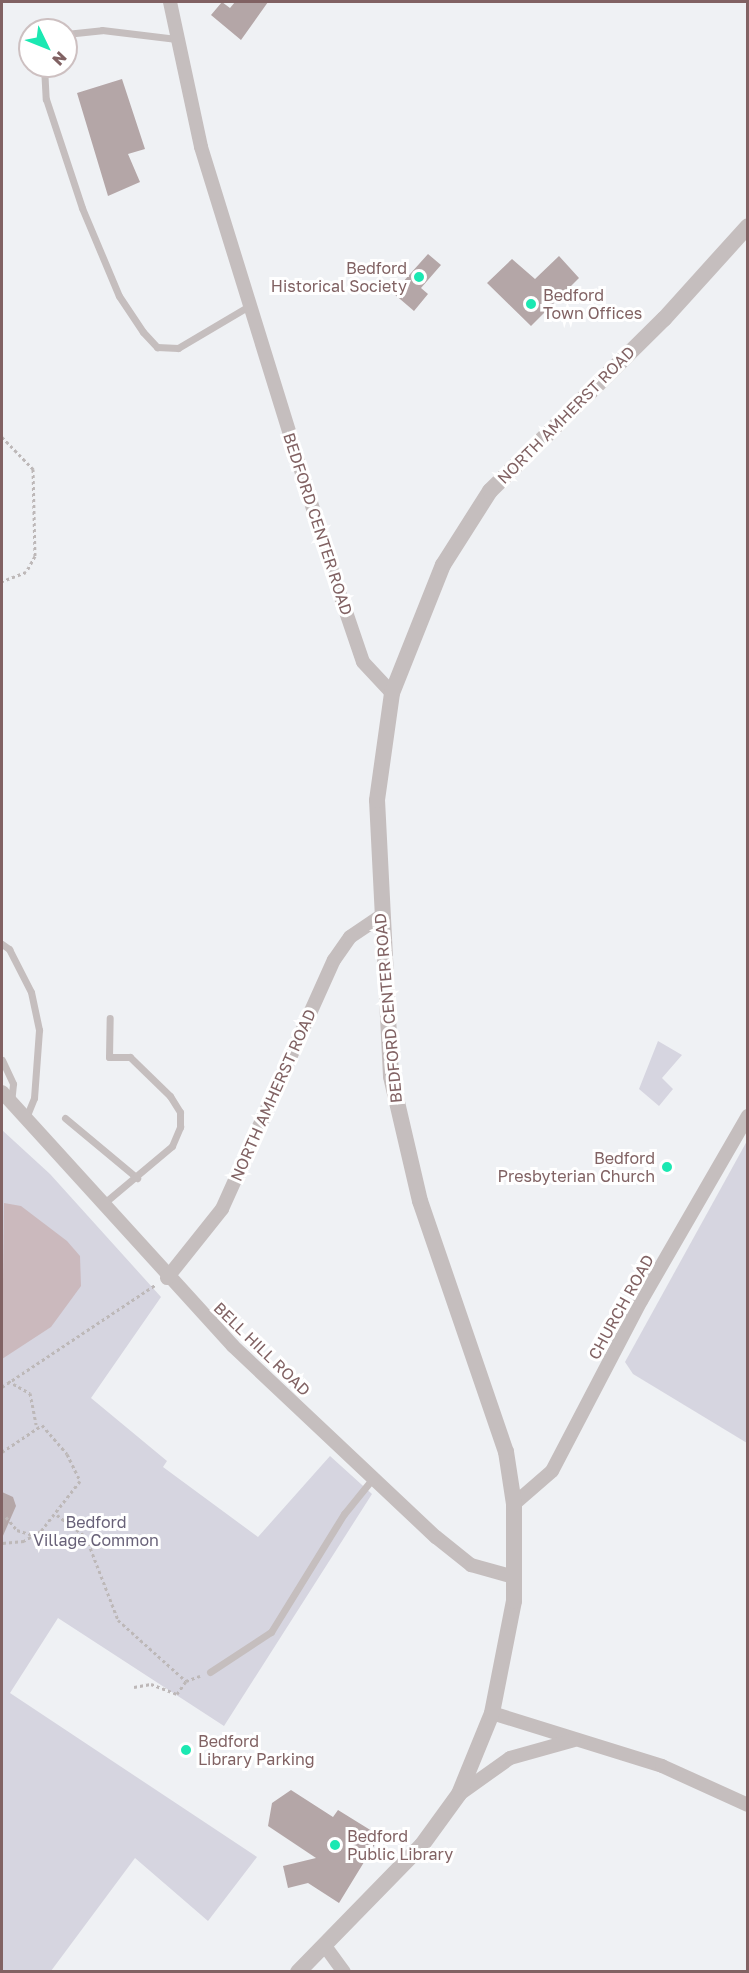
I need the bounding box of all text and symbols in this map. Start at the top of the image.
north arrow [18,18,78,78]
text: N [48,48,71,70]
place label: Bedford Historical Society [271,258,407,296]
marker: Bedford Historical Society [412,270,426,284]
place label: Bedford Town Offices [543,285,642,323]
marker: Bedford Town Offices [524,297,538,311]
street label: NORTH AMHERST ROAD [493,342,639,488]
street label: BEDFORD CENTER ROAD [279,430,357,618]
street label: BEDFORD CENTER ROAD [370,912,406,1104]
street label: NORTH AMHERST ROAD [226,1006,320,1184]
place label: Bedford Presbyterian Church [498,1148,655,1186]
marker: Bedford Presbyterian Church [660,1160,674,1174]
street label: CHURCH ROAD [584,1251,658,1363]
street label: BELL HILL ROAD [210,1298,314,1400]
park label: Bedford Village Common [33,1512,159,1550]
place label: Bedford Library Parking [198,1731,315,1769]
marker: Bedford Library Parking [179,1743,193,1757]
place label: Bedford Public Library [347,1826,453,1864]
marker: Bedford Public Library [328,1838,342,1852]

